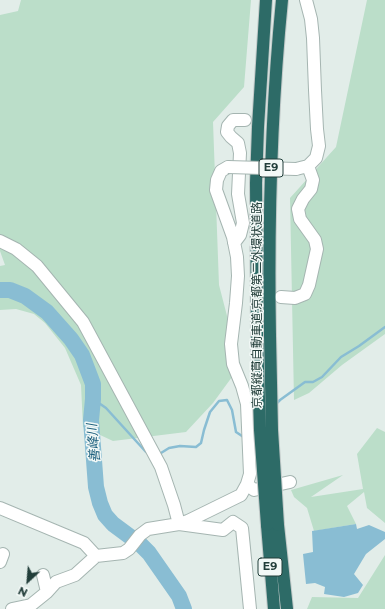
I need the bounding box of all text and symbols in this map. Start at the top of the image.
road number: E9 [259,159,283,177]
street label: 京都縦貫自動車道;京都第二外環状道路 [250,202,264,408]
water label: 善峰川 [85,423,103,463]
road number: E9 [258,558,282,576]
north arrow [8,561,48,601]
text: N [16,584,30,600]

